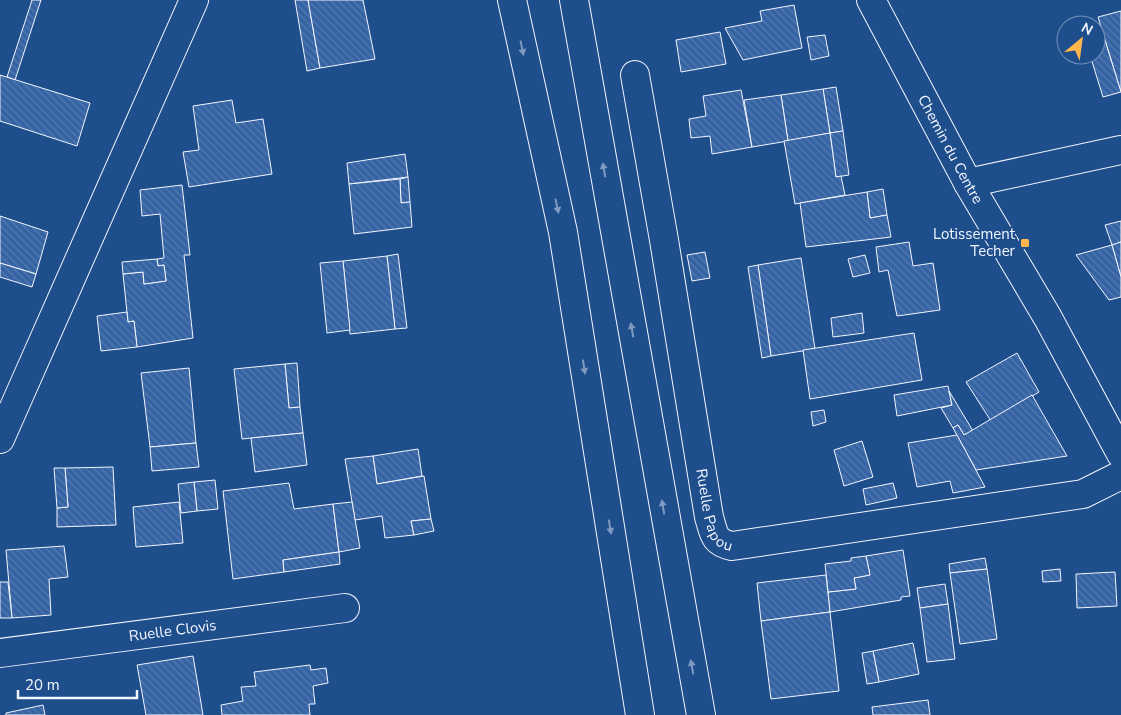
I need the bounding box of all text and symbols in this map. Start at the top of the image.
north arrow [1056,15,1106,65]
text: N [1078,18,1096,40]
one-way arrow [519,40,527,56]
street label: Chemin du Centre [913,91,988,207]
one-way arrow [599,161,607,177]
one-way arrow [553,199,561,214]
place label: Lotissement Techer [933,224,1016,261]
marker: Lotissement Techer [1019,237,1031,249]
one-way arrow [628,322,636,338]
one-way arrow [581,359,589,375]
street label: Ruelle Papou [691,467,735,556]
one-way arrow [659,499,667,515]
one-way arrow [606,519,614,535]
street label: Ruelle Clovis [127,615,218,646]
one-way arrow [688,659,696,675]
scale bar [18,668,136,700]
text: 20 m [25,675,60,695]

